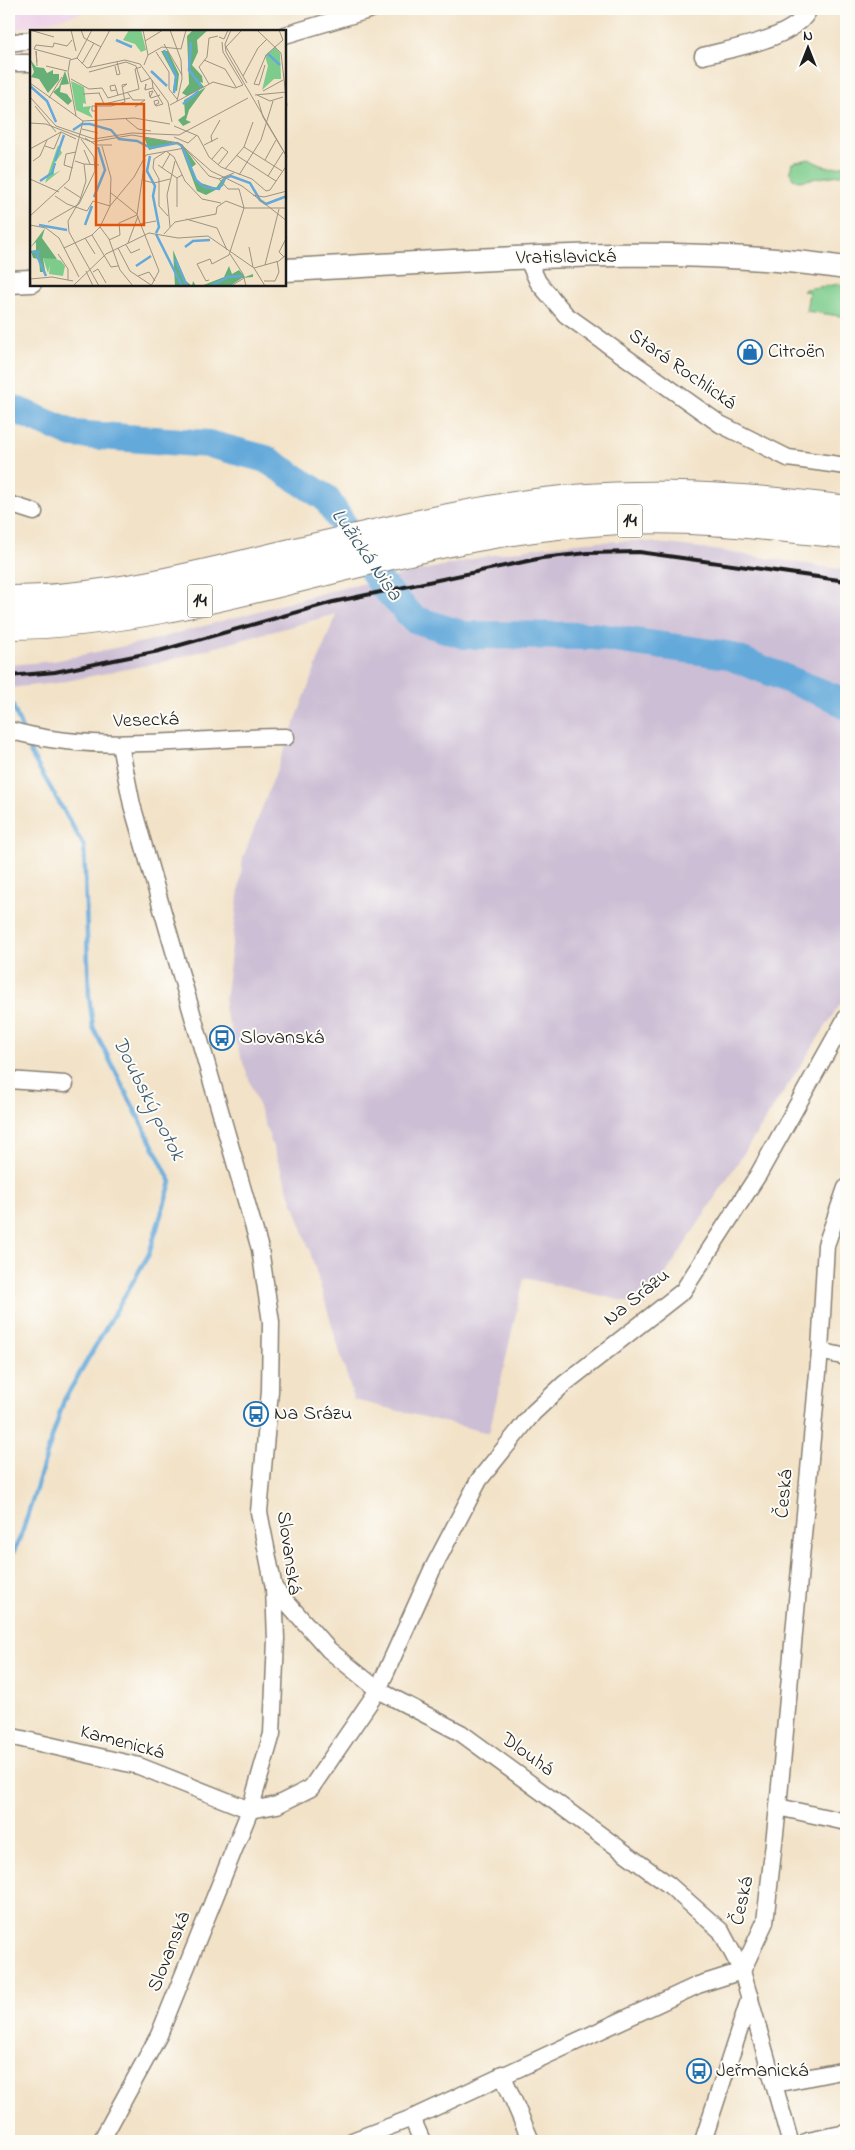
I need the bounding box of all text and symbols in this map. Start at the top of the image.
north arrow [782,22,832,72]
text: N [803,26,813,47]
inset map [30,30,286,286]
street label: Vratislavická [515,243,616,273]
street label: Stará Rochlická [622,322,742,418]
place label: Citroën [768,338,825,367]
shop icon: Citroën [737,339,763,365]
water label: Lužická Nisa [323,503,409,608]
road number: 14 [618,504,642,538]
road number: 14 [188,584,212,618]
street label: Vesecká [112,705,179,737]
place label: Slovanská [240,1024,324,1053]
bus stop icon: Slovanská [209,1025,235,1051]
water label: Doubský potok [104,1032,192,1167]
street label: Na Srázu [597,1262,677,1334]
place label: Na Srázu [274,1400,352,1429]
bus stop icon: Na Srázu [243,1401,269,1427]
street label: Česká [768,1468,802,1520]
street label: Slovanská [268,1509,308,1597]
street label: Kamenická [77,1718,167,1768]
street label: Dlouhá [494,1725,560,1784]
street label: Česká [724,1874,762,1928]
street label: Slovanská [141,1908,199,1996]
place label: Jeřmanická [716,2057,808,2086]
bus stop icon: Jeřmanická [686,2058,712,2084]

